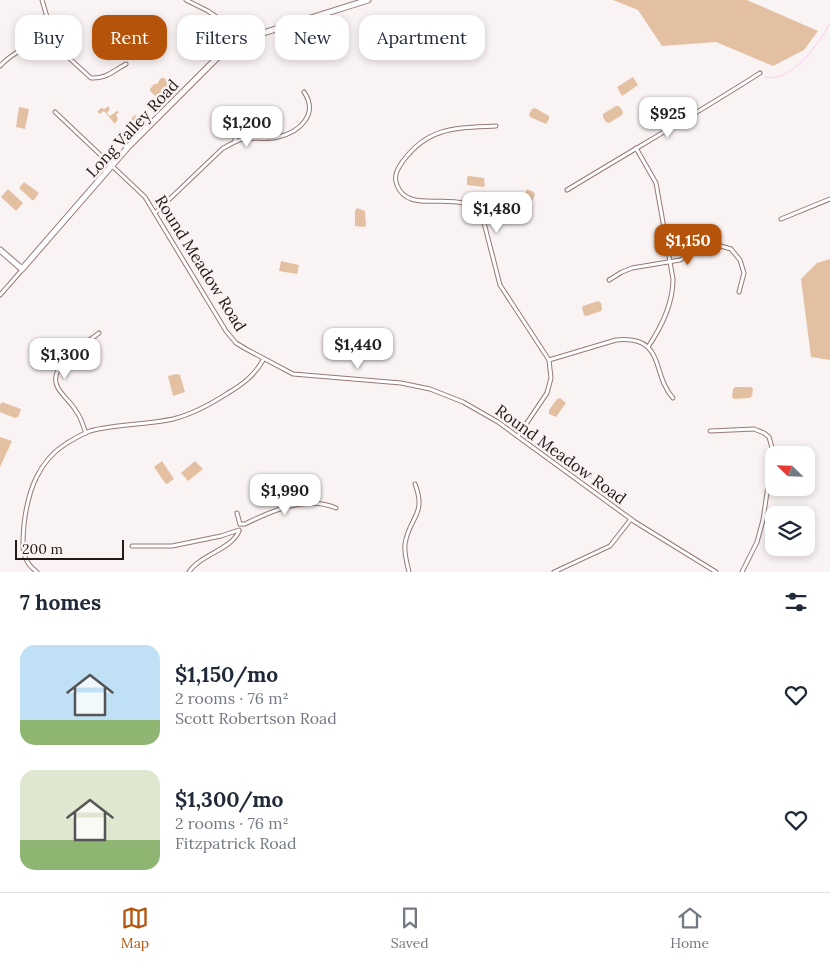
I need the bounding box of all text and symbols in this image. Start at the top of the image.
chip: Buy [15,15,82,60]
chip: Rent [92,15,167,60]
chip: Filters [177,15,265,60]
chip: New [275,15,349,60]
chip: Apartment [359,15,485,60]
street label: Long Valley Road [81,75,183,181]
pin: $925 [638,96,698,139]
text: $925 [650,103,686,123]
pin: $1,200 [206,106,288,148]
text: $1,200 [223,112,271,132]
street label: Round Meadow Road [151,191,251,335]
pin: $1,480 [456,192,538,234]
text: $1,480 [473,198,521,218]
pin: $1,150 [647,224,729,266]
text: $1,150 [665,230,711,250]
pin: $1,440 [317,328,399,370]
text: $1,440 [334,334,382,354]
pin: $1,300 [24,338,106,380]
text: $1,300 [40,344,90,364]
street label: Round Meadow Road [492,400,631,508]
north arrow [765,446,815,496]
map controls [765,446,815,556]
pin: $1,990 [244,474,326,516]
text: $1,990 [261,480,309,500]
button: layers [765,506,815,556]
scale bar [15,537,124,560]
text: 200 m [22,540,63,558]
icon: filters [782,588,810,616]
text: 7 homes [20,589,101,616]
text: $1,150/mo [175,661,278,688]
icon: home [60,665,120,725]
icon: heart [782,681,810,709]
text: 2 rooms · 76 m² [175,688,289,708]
text: Scott Robertson Road [175,708,337,728]
text: $1,300/mo [175,786,284,813]
icon: home [60,790,120,850]
icon: heart [782,806,810,834]
text: 2 rooms · 76 m² [175,813,289,833]
text: Fitzpatrick Road [175,833,297,853]
tab: Map [121,904,149,952]
tab: Saved [391,904,429,952]
tab: Home [670,904,709,952]

